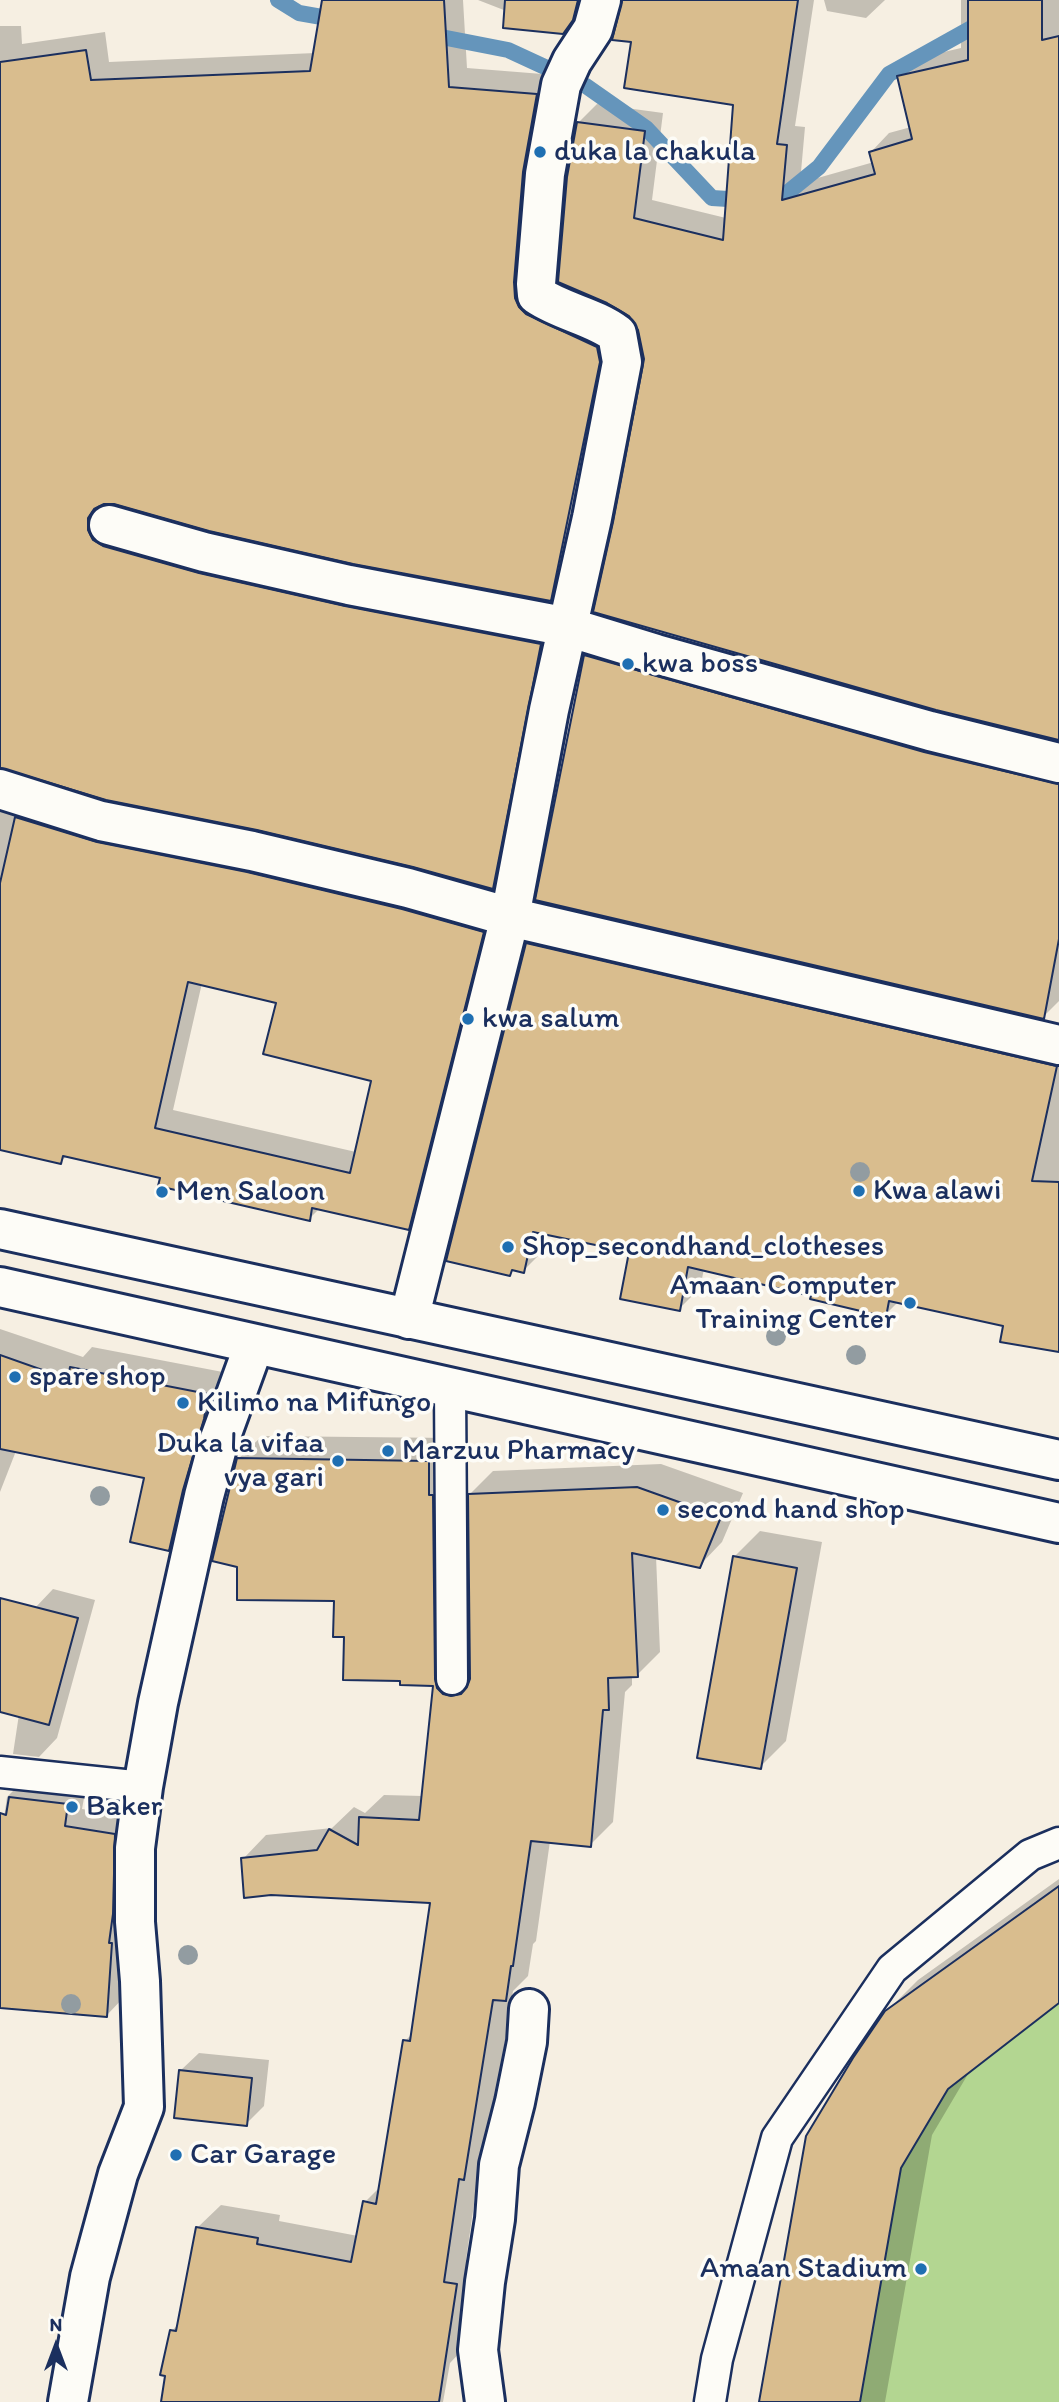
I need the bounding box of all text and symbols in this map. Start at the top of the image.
place label: duka la chakula [554,134,756,170]
marker: duka la chakula [532,144,548,160]
place label: kwa boss [642,646,758,682]
marker: kwa boss [620,656,636,672]
place label: kwa salum [482,1001,619,1037]
marker: kwa salum [460,1011,476,1027]
place label: Kwa alawi [873,1173,1001,1209]
place label: Men Saloon [176,1174,325,1210]
marker: Kwa alawi [851,1183,867,1199]
marker: Men Saloon [154,1184,170,1200]
place label: Shop_secondhand_clotheses [522,1229,884,1265]
marker: Shop_secondhand_clotheses [500,1239,516,1255]
place label: Amaan Computer Training Center [670,1268,896,1338]
marker: Amaan Computer Training Center [902,1295,918,1311]
place label: spare shop [29,1359,166,1395]
marker: spare shop [7,1369,23,1385]
place label: Kilimo na Mifungo [197,1385,431,1421]
marker: Kilimo na Mifungo [175,1395,191,1411]
place label: Duka la vifaa vya gari [156,1426,324,1496]
place label: Marzuu Pharmacy [402,1433,635,1469]
marker: Marzuu Pharmacy [380,1443,396,1459]
marker: Duka la vifaa vya gari [330,1453,346,1469]
place label: second hand shop [677,1492,905,1528]
marker: second hand shop [655,1502,671,1518]
place label: Baker [86,1789,162,1825]
marker: Baker [64,1799,80,1815]
place label: Car Garage [190,2137,336,2173]
marker: Car Garage [168,2147,184,2163]
place label: Amaan Stadium [700,2251,907,2287]
marker: Amaan Stadium [913,2261,929,2277]
north arrow [21,2311,91,2381]
text: N [50,2313,62,2336]

